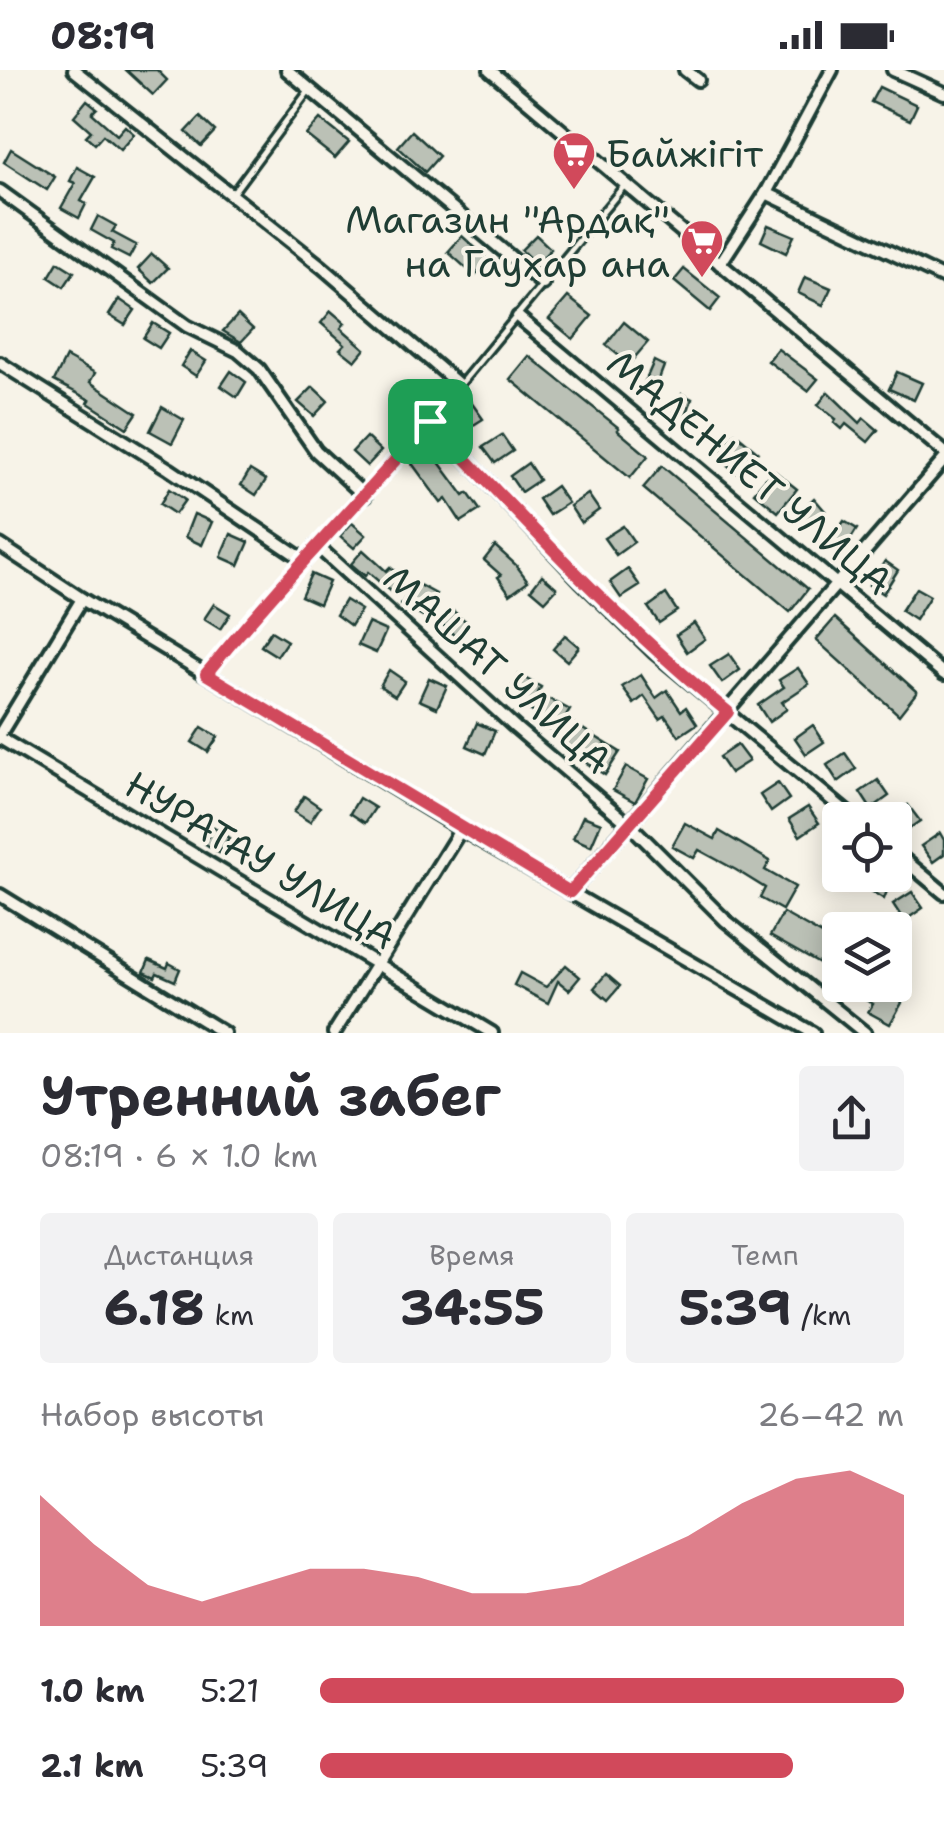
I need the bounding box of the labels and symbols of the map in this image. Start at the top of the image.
place label: Байжігіт [606,128,764,179]
supermarket icon: Байжігіт [551,130,597,191]
place label: Магазин "Ардақ" на Гаухар ана [345,194,670,289]
supermarket icon: Магазин "Ардақ" на Гаухар ана [679,218,725,279]
street label: МАДЕНИЕТ УЛИЦА [597,338,903,606]
pin [388,379,473,464]
street label: МАШАТ УЛИЦА [373,553,623,785]
street label: НУРАТАУ УЛИЦА [116,759,406,961]

